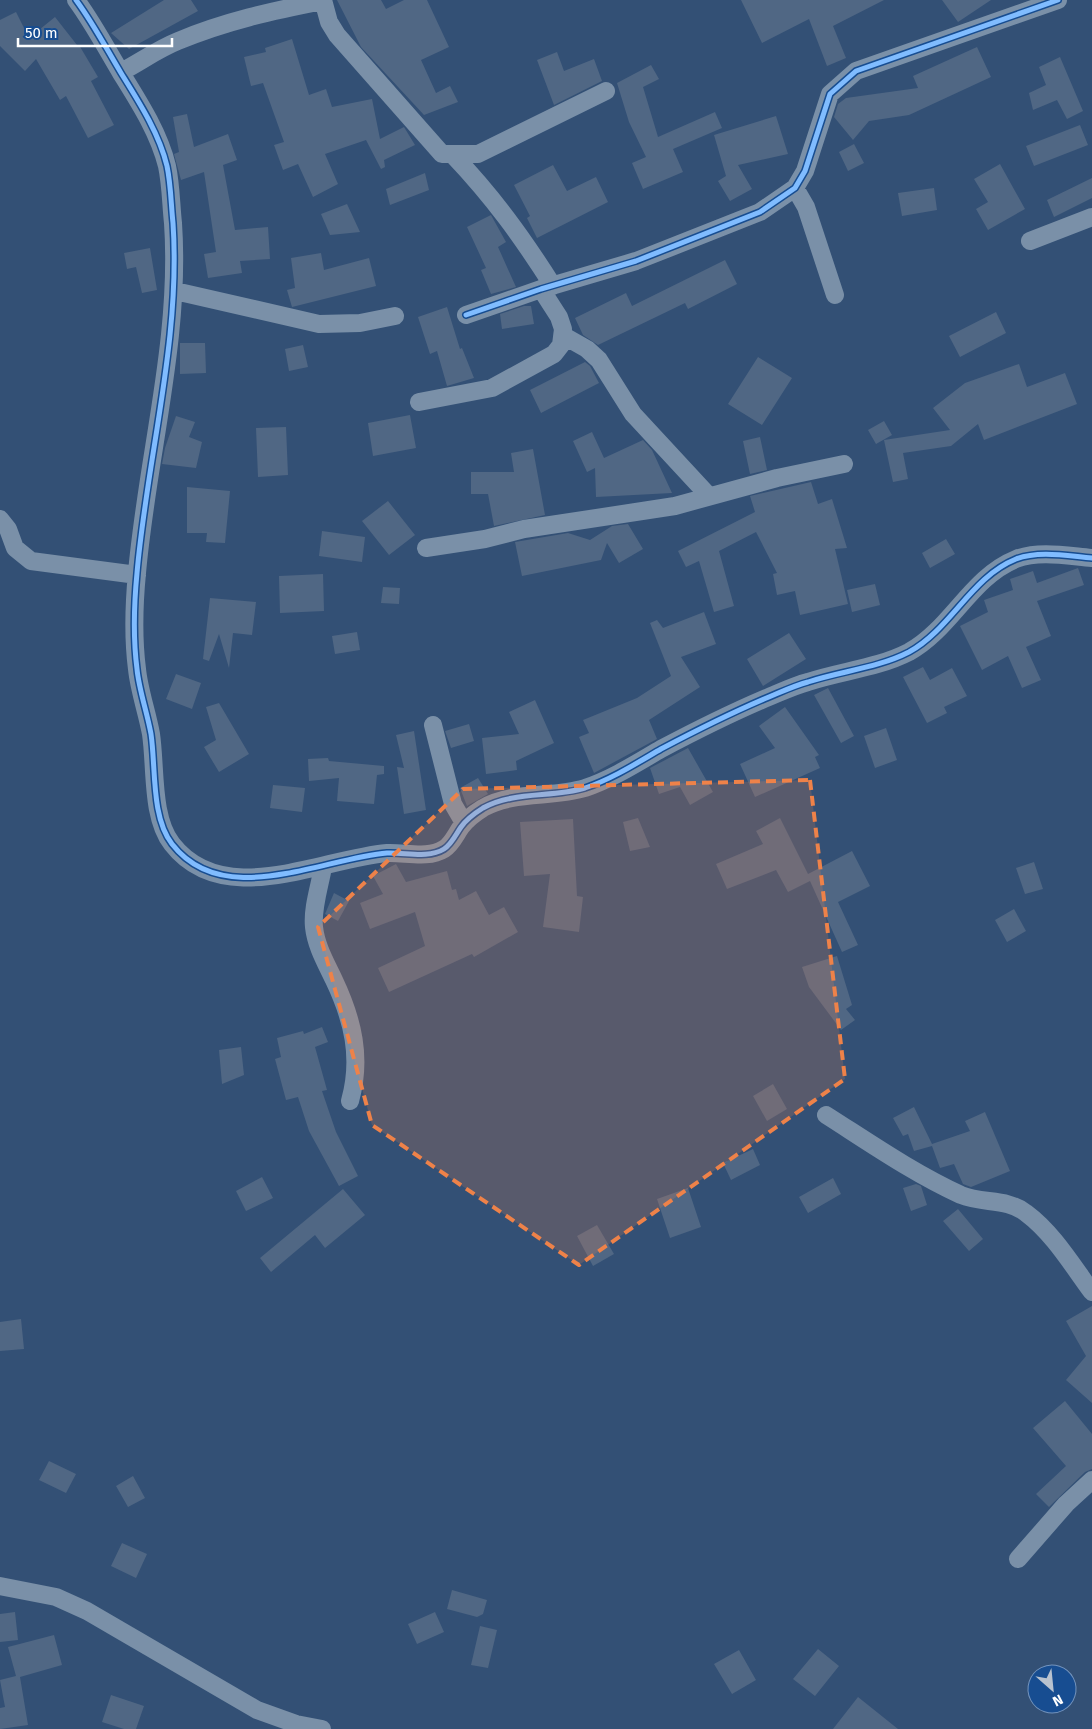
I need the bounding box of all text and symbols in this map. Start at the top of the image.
scale bar [18,15,171,47]
text: 50 m [25,24,58,42]
north arrow [1027,1664,1077,1714]
text: N [1050,1690,1066,1710]

